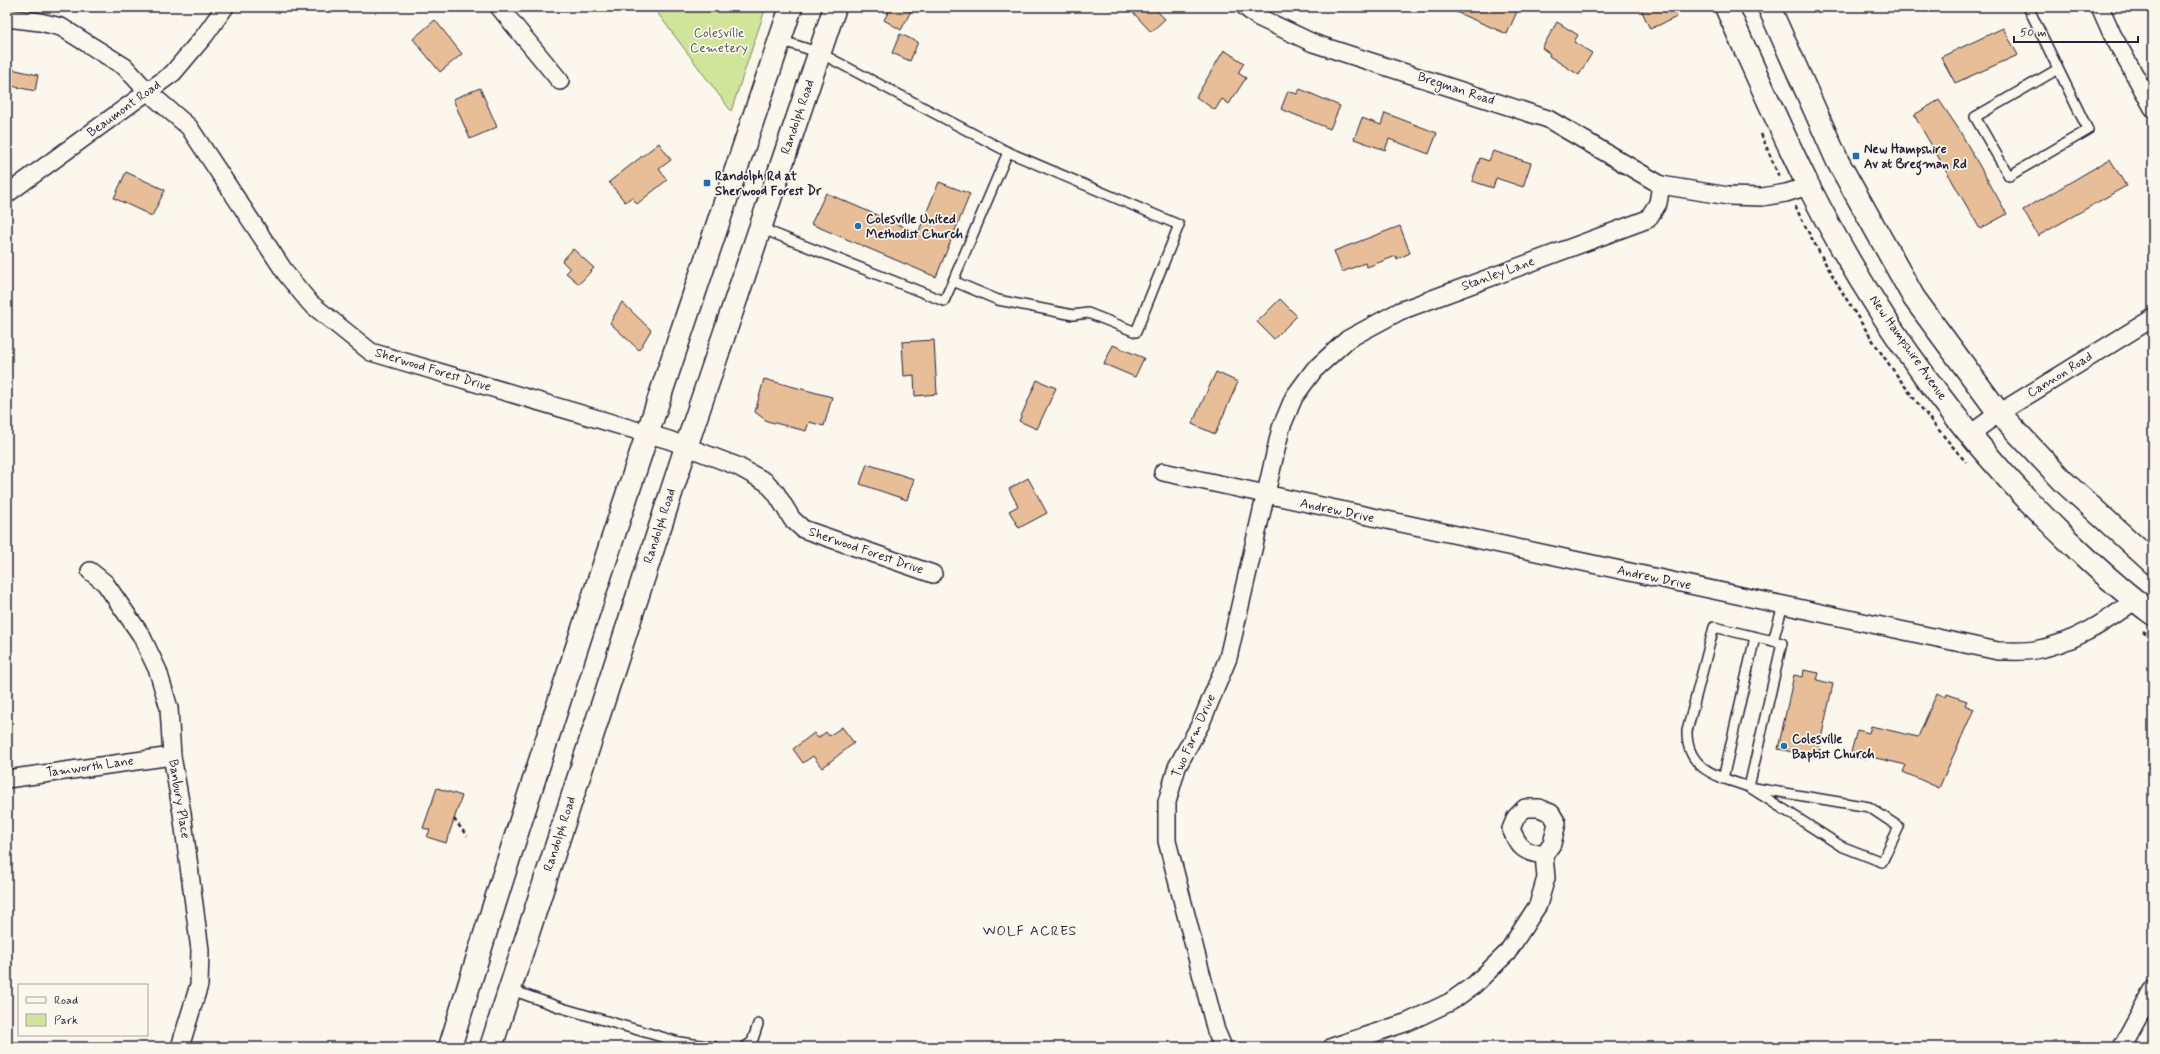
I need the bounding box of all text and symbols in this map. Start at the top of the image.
scale bar [2014,18,2138,44]
park label: Colesville Cemetery [690,25,748,57]
text: 50 m [2020,25,2047,41]
street label: Bregman Road [1415,69,1497,110]
street label: Beaumont Road [84,77,164,141]
street label: Randolph Road [777,77,819,157]
place label: New Hampshire Av at Bregman Rd [1864,141,1967,176]
marker: New Hampshire Av at Bregman Rd [1851,151,1861,161]
place label: Randolph Rd at Sherwood Forest Dr [715,168,822,200]
marker: Randolph Rd at Sherwood Forest Dr [702,178,712,188]
place label: Colesville United Methodist Church [866,211,963,243]
marker: Colesville United Methodist Church [853,221,863,231]
street label: Stanley Lane [1459,253,1537,295]
street label: New Hampshire Avenue [1865,292,1951,404]
street label: Sherwood Forest Drive [373,344,493,396]
street label: Cannon Road [2024,348,2096,402]
street label: Randolph Road [640,486,680,566]
street label: Andrew Drive [1298,495,1376,527]
street label: Sherwood Forest Drive [806,523,926,579]
street label: Andrew Drive [1615,562,1693,594]
street label: Two Farm Drive [1168,691,1220,780]
place label: Colesville Baptist Church [1792,731,1875,763]
marker: Colesville Baptist Church [1779,741,1789,751]
street label: Tamworth Lane [45,752,135,782]
street label: Banbury Place [164,758,194,840]
street label: Randolph Road [540,794,580,874]
district label: WOLF ACRES [983,922,1077,940]
legend [18,984,148,1036]
text: Road [54,993,78,1009]
text: Park [54,1013,78,1029]

